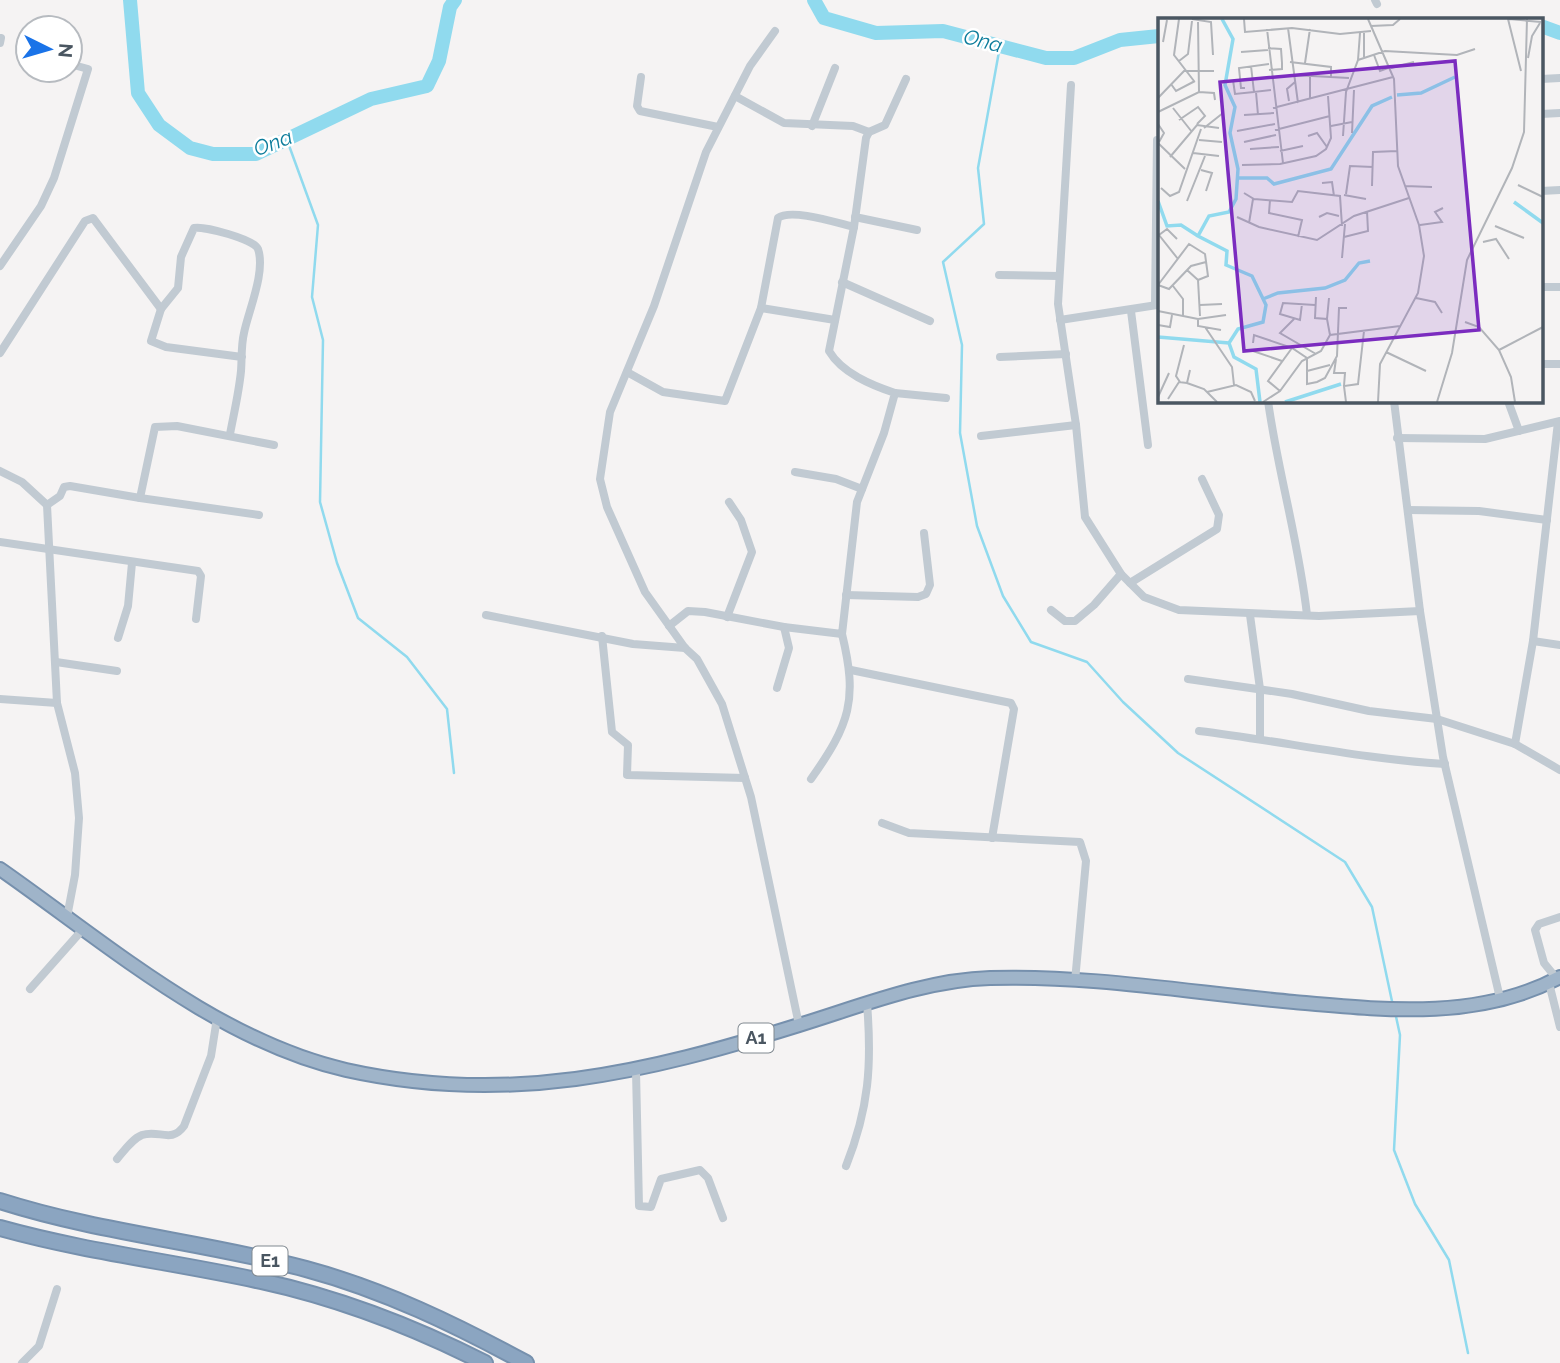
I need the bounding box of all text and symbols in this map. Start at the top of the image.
north arrow [14,14,84,84]
inset map [1158,18,1542,402]
water label: Ona [961,23,1005,58]
text: N [54,42,78,59]
water label: Ona [250,124,296,161]
road number: A1 [738,1023,774,1052]
road number: E1 [252,1246,288,1276]

